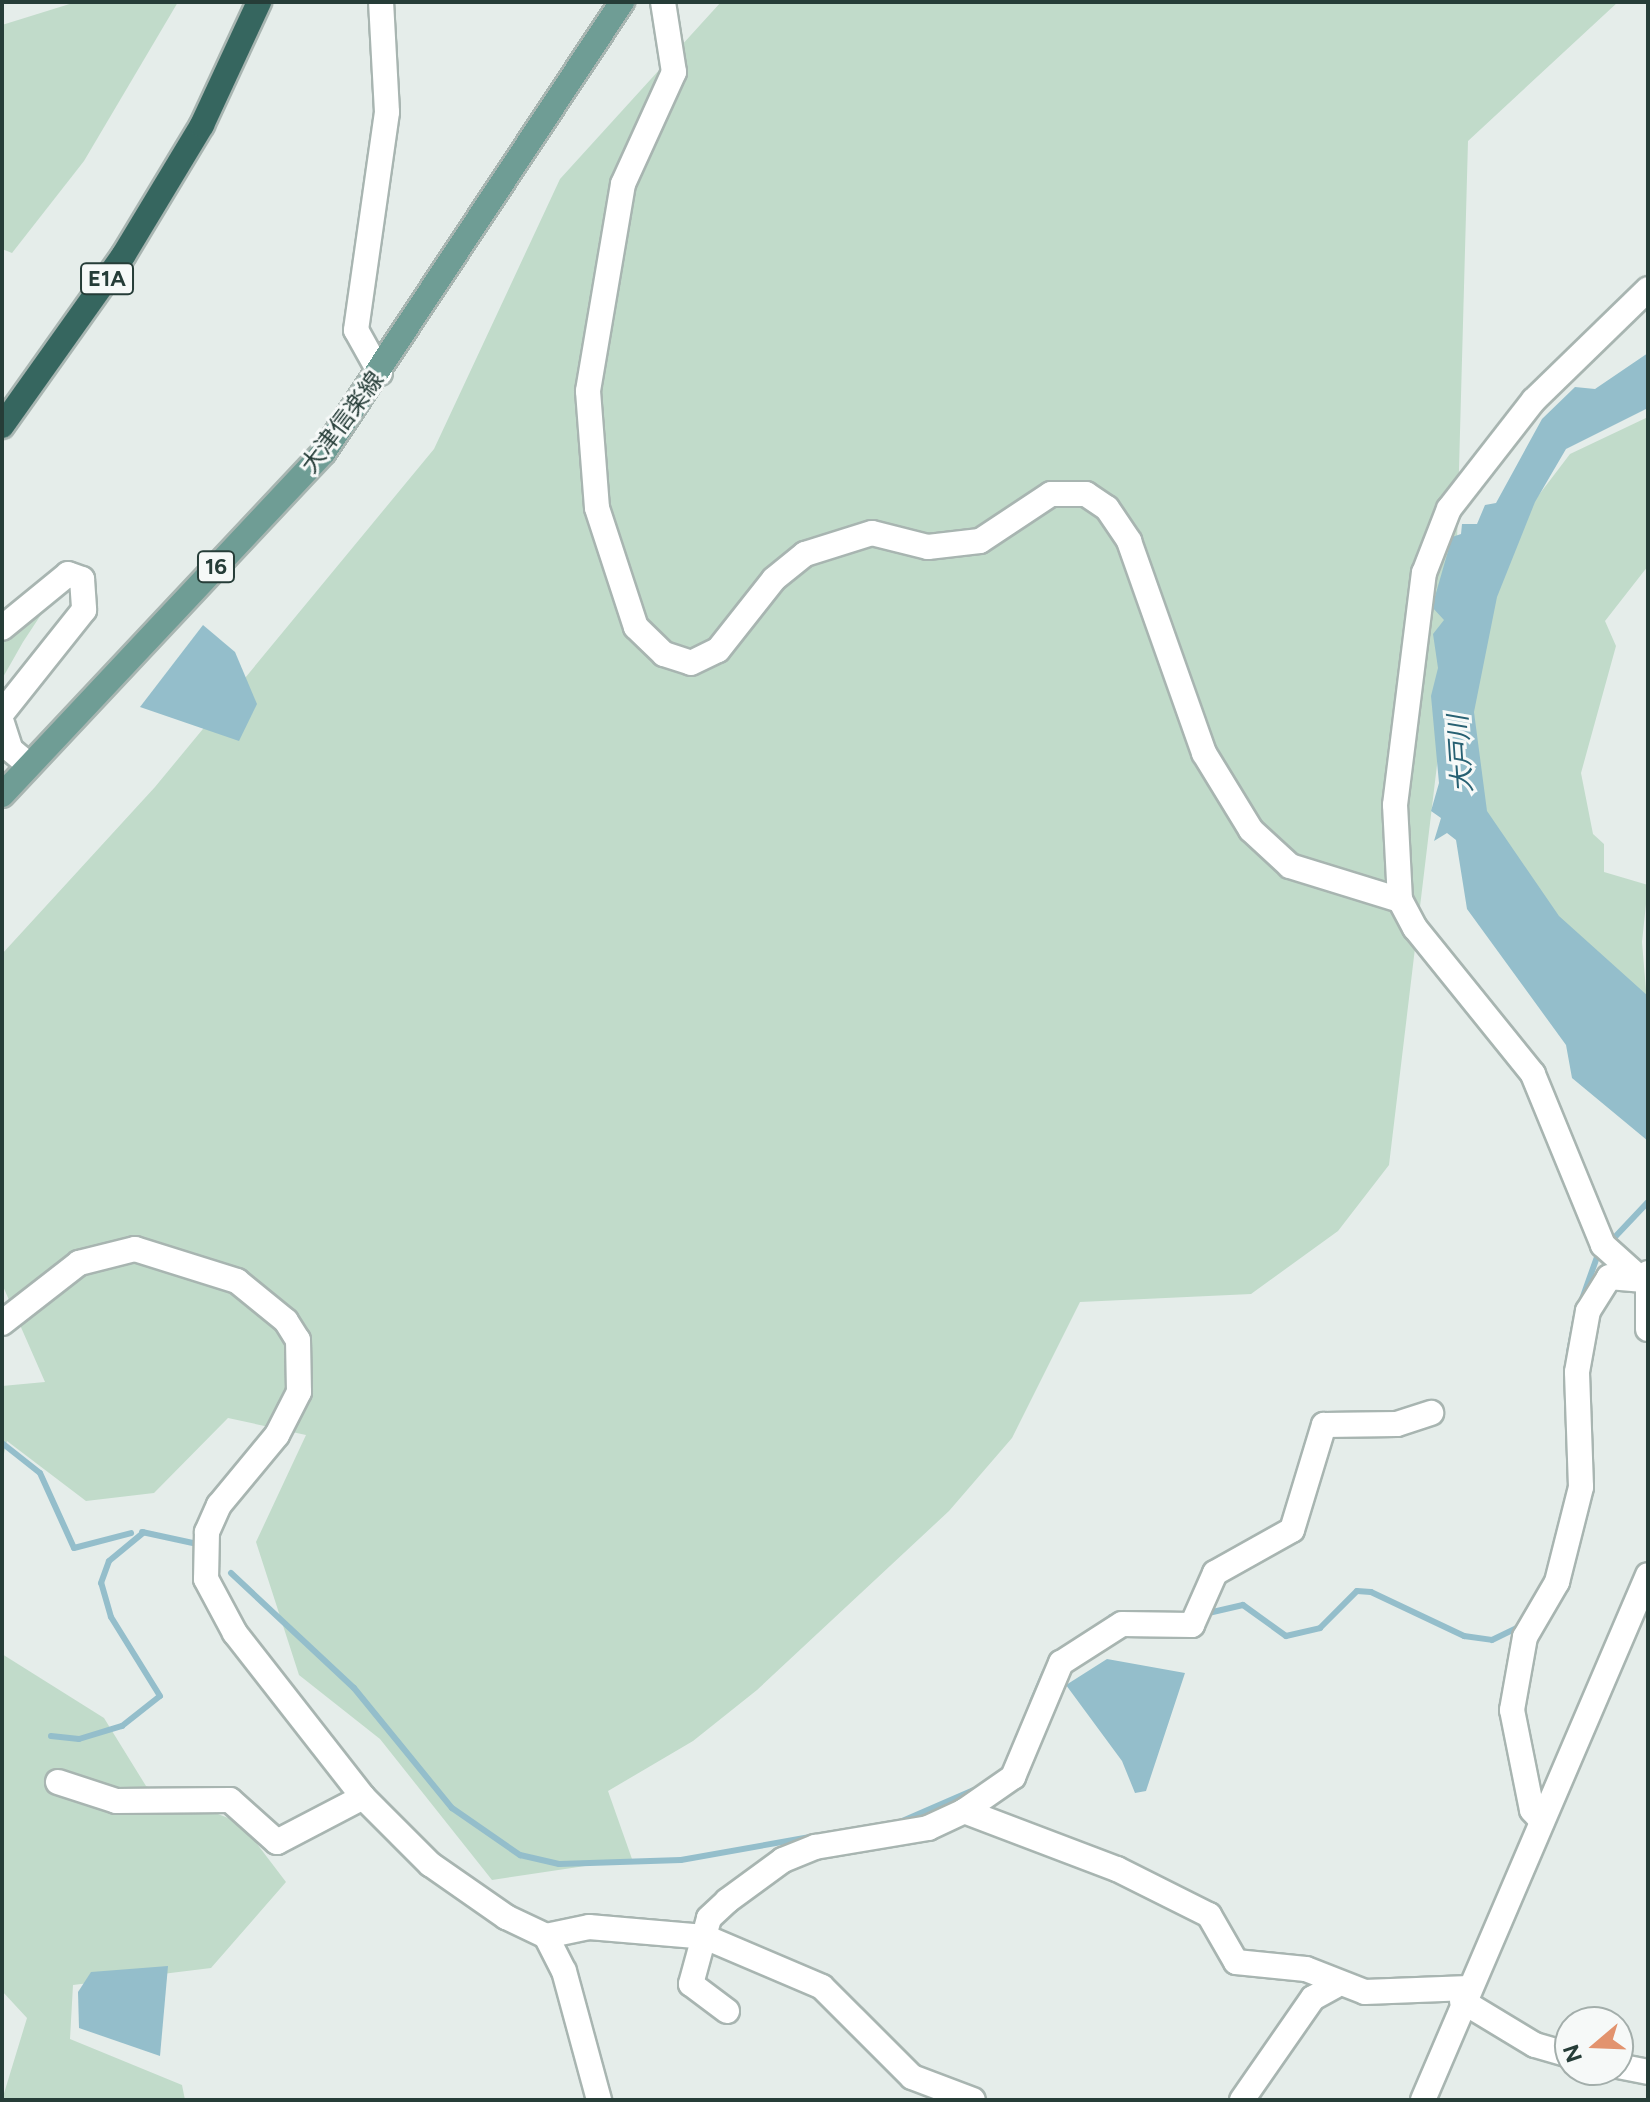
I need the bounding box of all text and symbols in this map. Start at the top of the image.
road number: E1A [79,261,135,297]
street label: 大津信楽線 [294,365,390,479]
road number: 16 [196,549,236,585]
water label: 大戸川 [1443,714,1479,794]
north arrow [1554,2006,1634,2086]
text: N [1557,2041,1588,2066]

